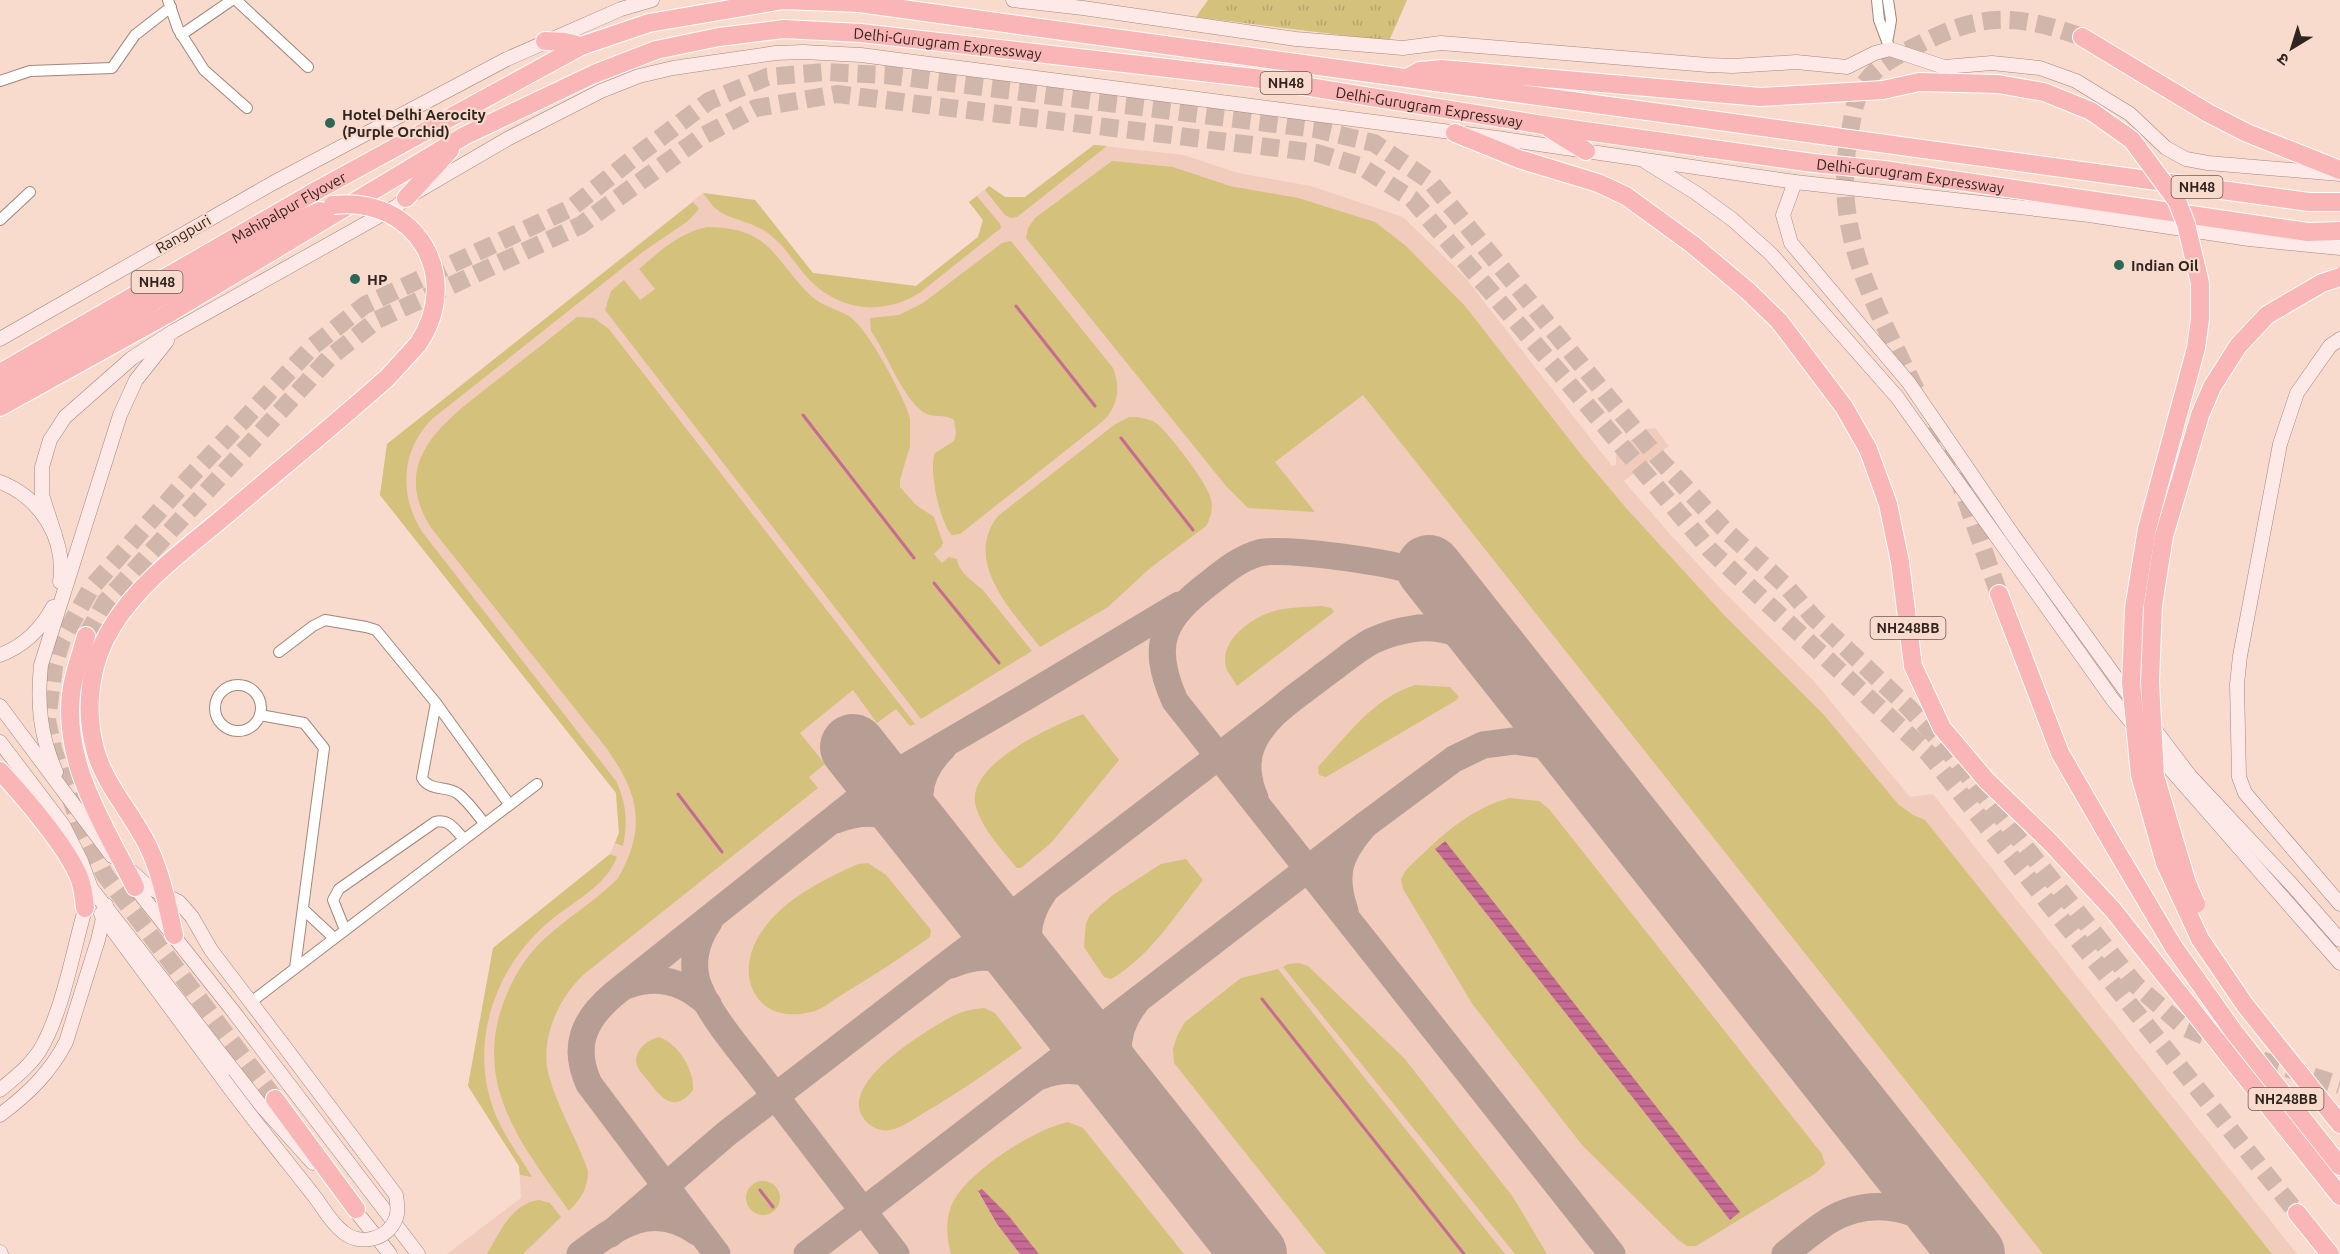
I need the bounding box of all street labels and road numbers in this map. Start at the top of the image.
street label: Delhi-Gurugram Expressway [853,24,1043,62]
road number: NH48 [1260,72,1312,94]
street label: Delhi-Gurugram Expressway [1335,83,1524,130]
street label: Delhi-Gurugram Expressway [1816,155,2005,196]
street label: Mahipalpur Flyover [228,168,349,246]
road number: NH48 [2172,176,2222,198]
street label: Rangpuri [152,211,214,257]
road number: NH48 [132,271,182,293]
road number: NH248BB [1870,617,1946,639]
road number: NH248BB [2248,1088,2324,1110]

